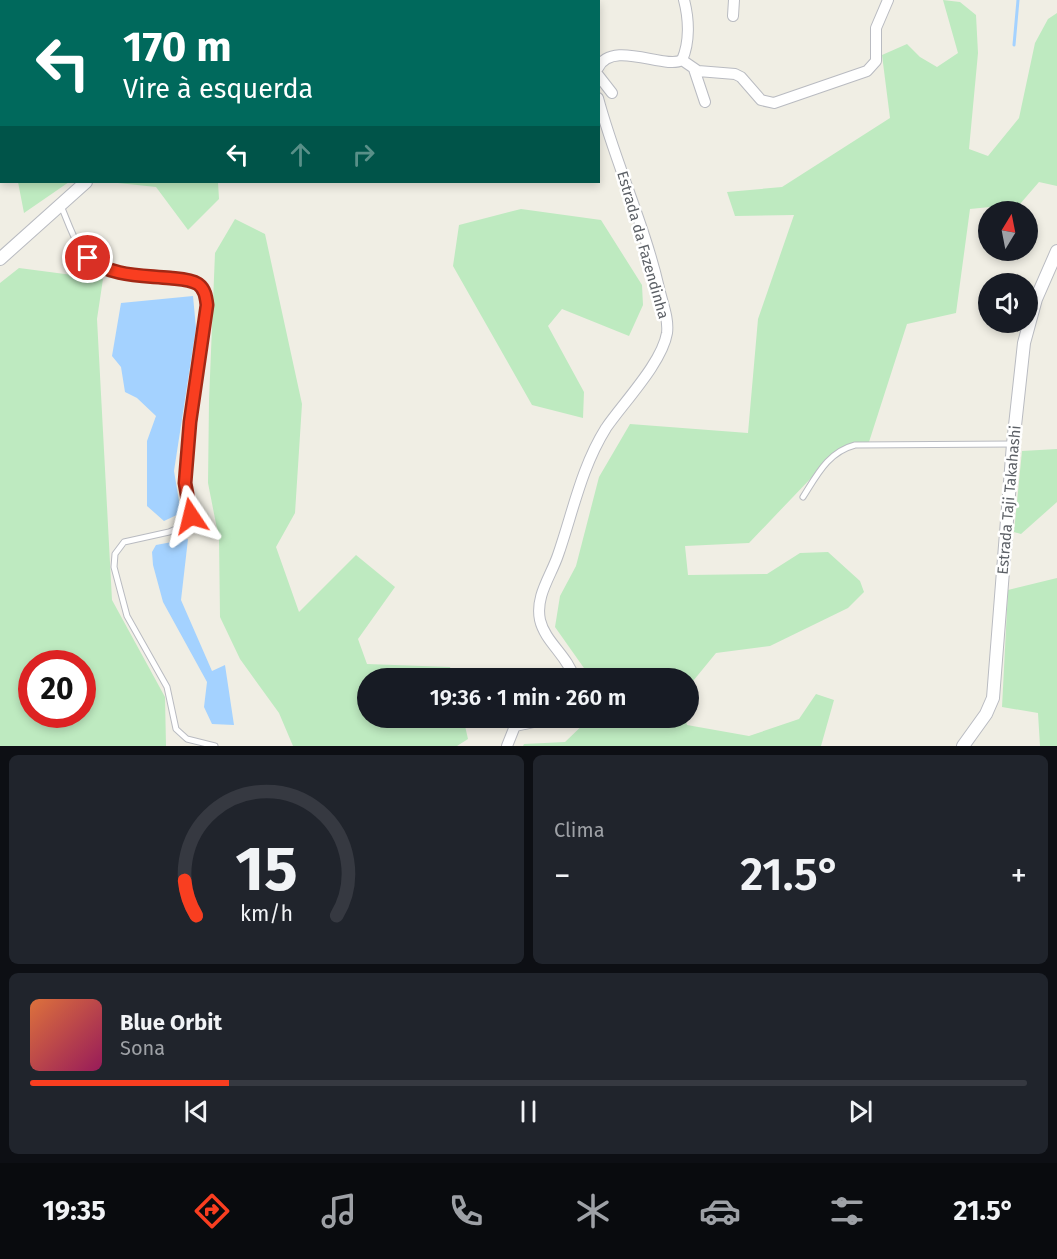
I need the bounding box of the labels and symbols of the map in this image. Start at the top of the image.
street label: Estrada da Fazendinha [613,169,673,321]
north arrow [978,201,1038,261]
pin [62,232,113,283]
street label: Estrada Taji Takahashi [994,425,1024,575]
position arrow [159,484,223,548]
speed limit sign: 20 [18,650,96,728]

